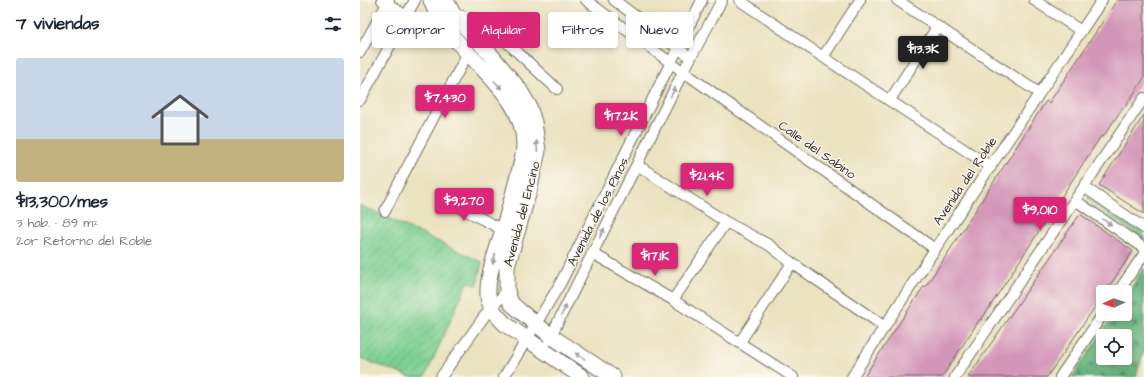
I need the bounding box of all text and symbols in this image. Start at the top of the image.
text: 7 viviendas [16,12,100,36]
chip: Comprar [372,12,459,48]
chip: Alquilar [467,12,540,48]
chip: Filtros [548,12,618,48]
chip: Nuevo [626,12,693,48]
icon: filters [322,13,344,35]
pin: $13.3K [890,36,956,70]
text: $13.3K [907,40,939,58]
one-way arrow [493,80,503,90]
icon: home [144,84,216,156]
pin: $7,430 [412,85,478,119]
one-way arrow [670,86,676,98]
text: $7,430 [424,89,466,107]
pin: $17.2K [588,103,654,137]
text: $17.2K [604,107,638,125]
street label: Calle del Sabino [775,116,860,184]
street label: Avenida del Roble [929,133,1001,229]
one-way arrow [534,140,540,152]
street label: Avenida de los Pinos [563,154,633,269]
street label: Avenida del Encino [499,159,545,269]
pin: $21.4K [674,163,740,197]
text: $21.4K [690,167,724,185]
pin: $9,270 [431,188,497,222]
text: $13,300/mes [16,190,108,214]
text: $9,270 [444,192,484,210]
pin: $9,010 [1007,197,1073,231]
text: $9,010 [1022,201,1058,219]
text: 3 hab. · 89 m² [16,214,98,232]
one-way arrow [1102,218,1112,226]
one-way arrow [599,228,605,239]
text: 2or Retorno del Roble [16,232,152,250]
pin: $17.1K [622,243,688,277]
text: $17.1K [641,247,669,265]
one-way arrow [491,254,497,266]
north arrow [1096,285,1132,321]
map controls [1096,285,1132,365]
one-way arrow [561,304,567,315]
button: locate [1096,329,1132,365]
one-way arrow [575,352,586,360]

